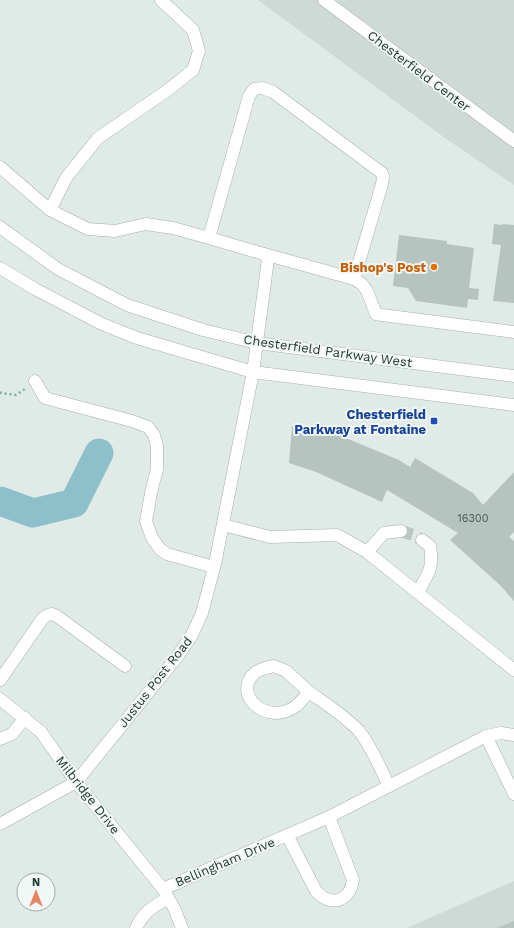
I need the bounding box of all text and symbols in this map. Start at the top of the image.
street label: Chesterfield Center [365,27,473,115]
place label: Bishop's Post [340,260,426,275]
marker: Bishop's Post [429,262,439,272]
street label: Chesterfield Parkway West [243,332,414,370]
place label: Chesterfield Parkway at Fontaine [294,407,426,437]
marker: Chesterfield Parkway at Fontaine [429,416,439,426]
house number: 16300 [457,512,489,525]
street label: Justus Post Road [115,634,195,730]
street label: Milbridge Drive [53,753,123,837]
street label: Bellingham Drive [173,834,277,890]
north arrow [16,872,56,912]
text: N [32,876,40,889]

